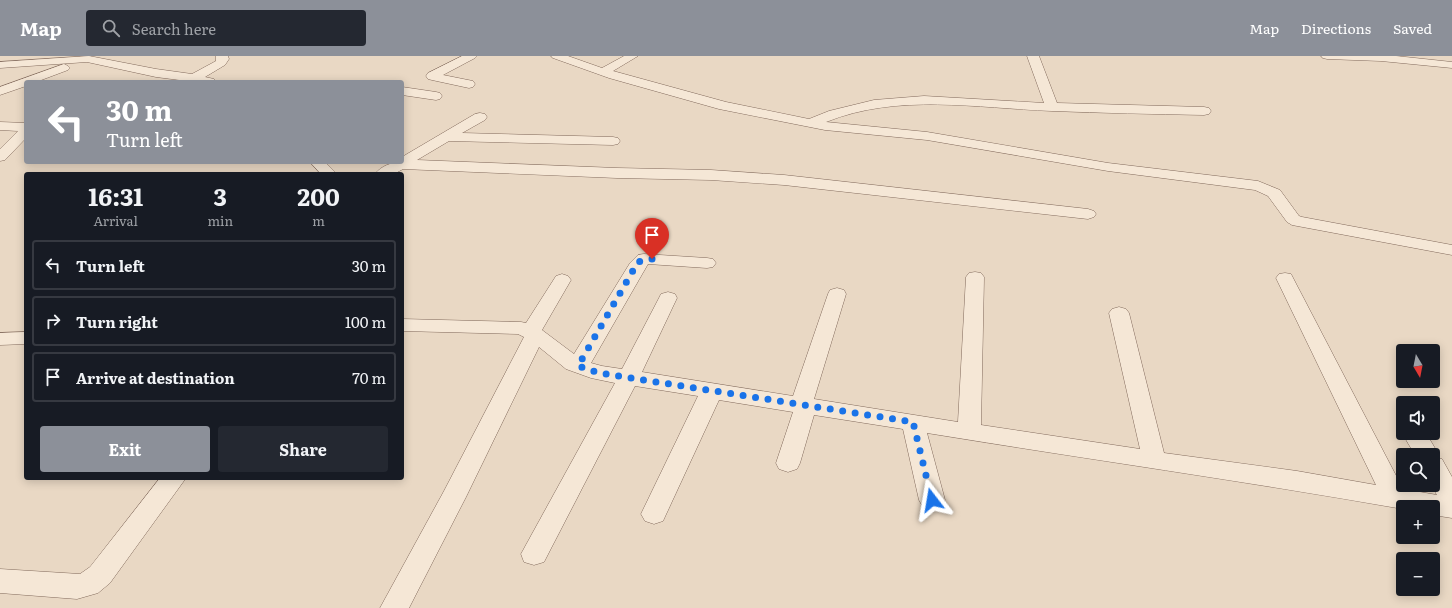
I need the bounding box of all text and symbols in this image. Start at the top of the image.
search box [86,10,366,46]
text: Map [20,14,62,42]
icon: search [100,17,122,39]
text: Search here [132,17,216,40]
text: Map [1249,18,1279,38]
text: Directions [1301,18,1371,38]
text: Saved [1393,18,1432,38]
text: 30 m [106,88,172,130]
icon: left [40,96,92,148]
text: Turn left [106,126,183,153]
text: 16:31 [88,178,143,213]
text: 3 [214,178,227,213]
text: 200 [297,178,340,213]
text: Arrival [94,211,138,230]
text: min [207,211,233,230]
text: m [312,211,325,230]
pin [635,218,669,259]
icon: arrive [641,224,663,246]
icon: left [42,254,64,276]
text: Turn left [76,254,145,277]
text: 30 m [352,254,386,277]
icon: right [42,310,64,332]
text: Turn right [76,310,158,333]
text: 100 m [345,310,386,333]
north arrow [1396,344,1440,388]
map controls [1396,344,1440,596]
icon: arrive [42,366,64,388]
text: Arrive at destination [76,366,235,389]
text: 70 m [352,366,386,389]
button: sound [1396,396,1440,440]
button: Exit [40,426,210,472]
button: Share [218,426,388,472]
button: search [1396,448,1440,492]
position arrow [911,479,953,521]
button: + [1396,500,1440,544]
button: − [1396,552,1440,596]

